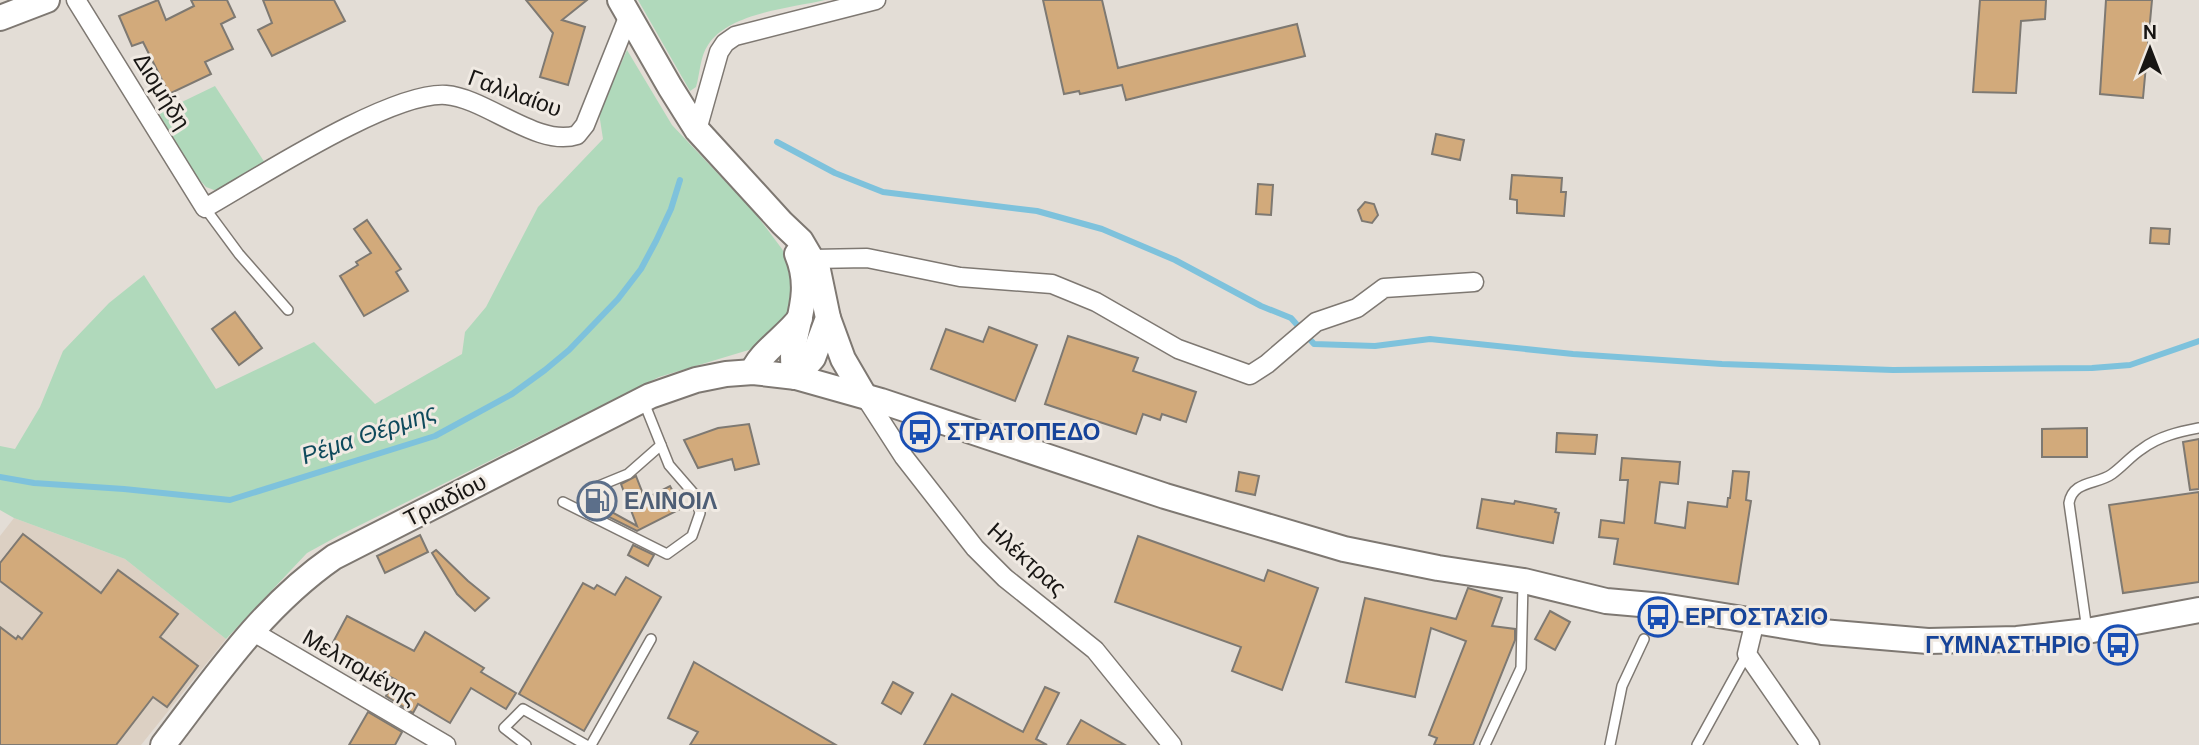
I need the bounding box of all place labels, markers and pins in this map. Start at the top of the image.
bus stop icon: ΣΤΡΑΤΟΠΕΔΟ [899,411,941,453]
place label: ΣΤΡΑΤΟΠΕΔΟ [947,417,1100,447]
fuel station icon: ΕΛΙΝΟΙΛ [576,480,618,522]
place label: ΕΛΙΝΟΙΛ [624,486,718,516]
bus stop icon: ΕΡΓΟΣΤΑΣΙΟ [1637,596,1679,638]
place label: ΕΡΓΟΣΤΑΣΙΟ [1685,602,1828,632]
bus stop icon: ΓΥΜΝΑΣΤΗΡΙΟ [2097,624,2139,666]
place label: ΓΥΜΝΑΣΤΗΡΙΟ [1925,630,2091,660]

